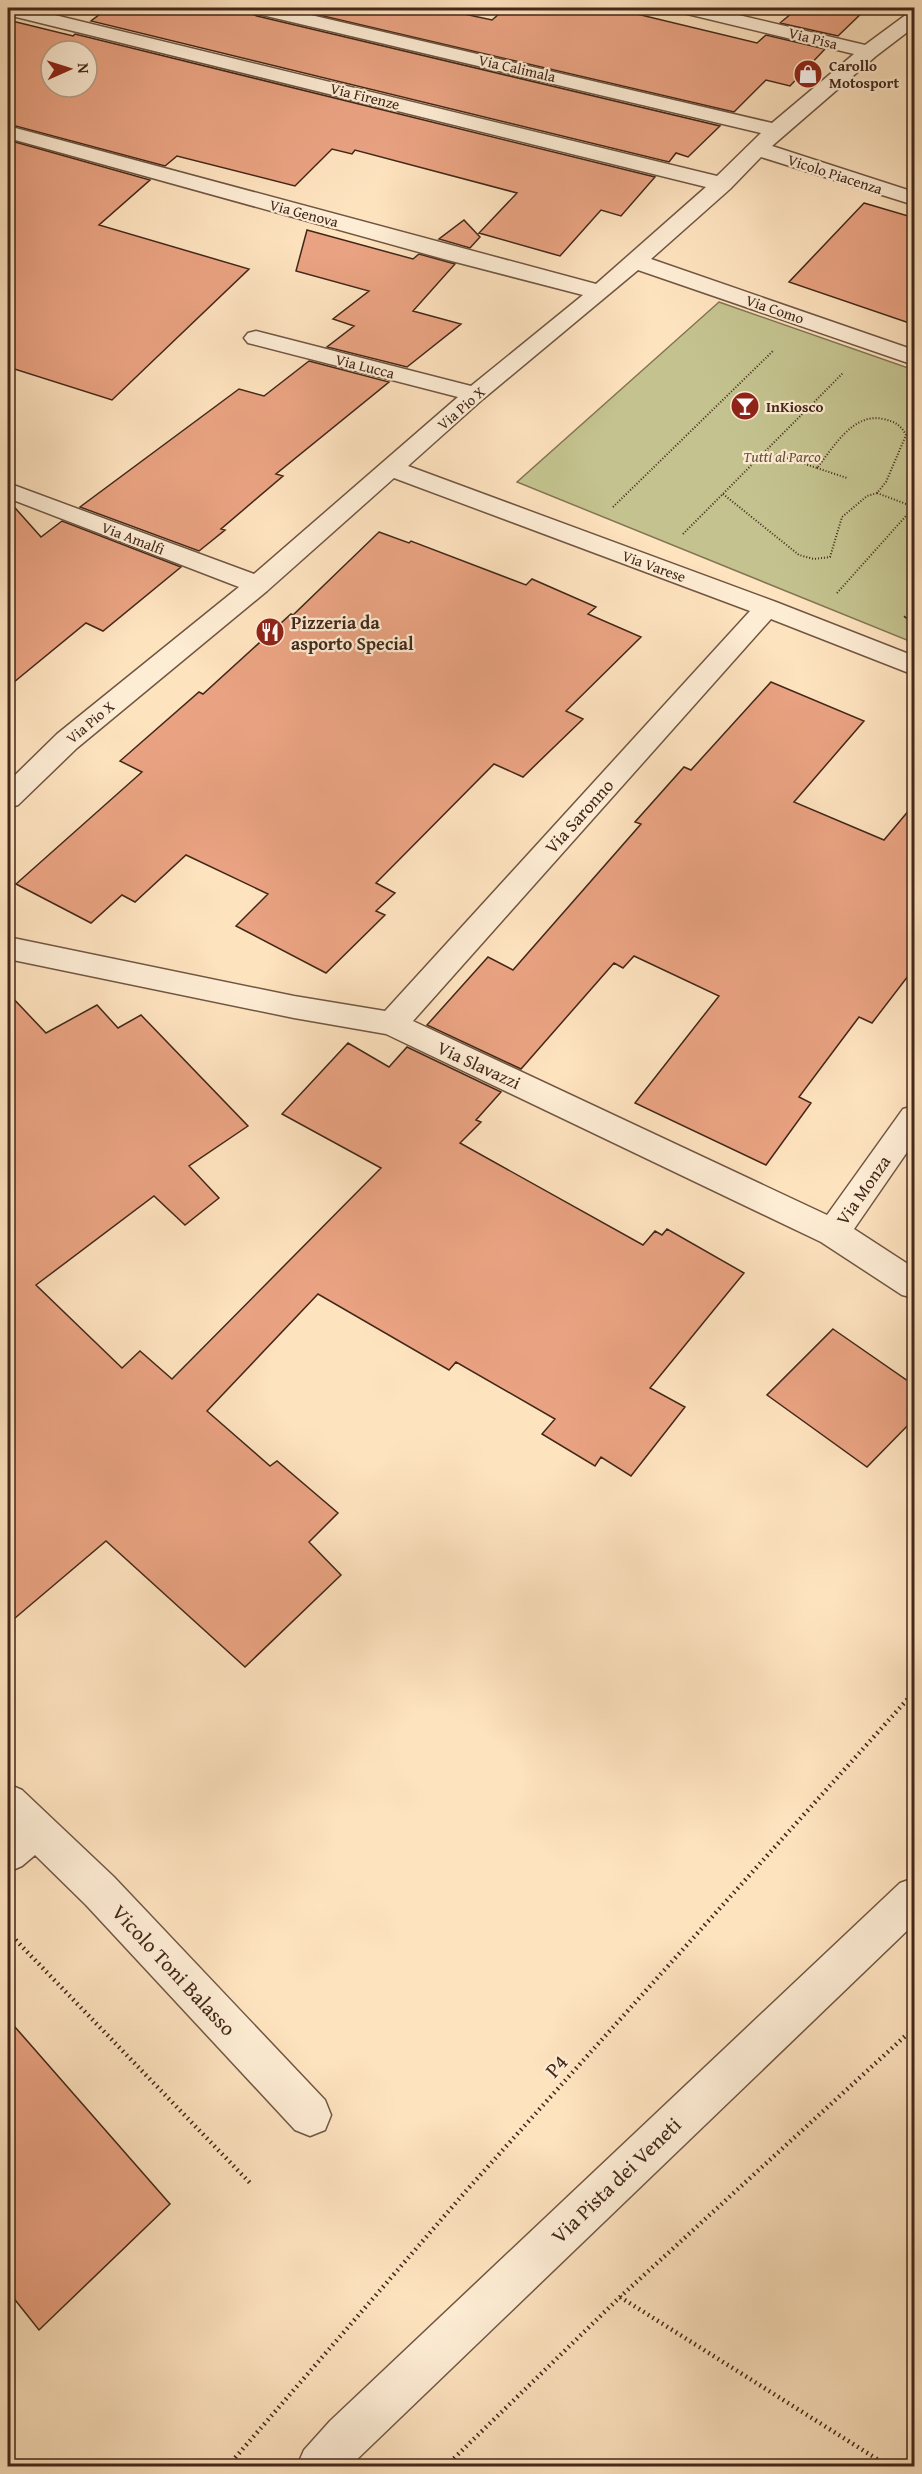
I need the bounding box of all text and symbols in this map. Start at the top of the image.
street label: Via Pisa [786,22,840,54]
north arrow [39,39,99,99]
street label: Via Calimala [476,49,558,87]
place label: Carollo Motosport [829,55,899,93]
shop icon: Carollo Motosport [792,58,824,90]
text: N [72,62,96,74]
street label: Via Firenze [328,77,402,115]
street label: Vicolo Piacenza [785,149,885,199]
street label: Via Genova [267,194,341,232]
street label: Via Como [743,289,807,329]
street label: Via Lucca [333,349,397,383]
street label: Via Pio X [433,381,490,435]
bar icon: InKiosco [729,390,761,422]
place label: InKiosco [766,396,823,417]
park label: Tutti al Parco [743,446,821,467]
street label: Via Amalfi [98,516,168,560]
street label: Via Varese [619,545,689,587]
place label: Pizzeria da asporto Special [291,609,414,657]
restaurant icon: Pizzeria da asporto Special [254,616,286,648]
street label: Via Pio X [61,695,119,748]
street label: Via Saronno [538,773,620,859]
street label: Via Slavazzi [433,1034,525,1096]
street label: Via Monza [829,1149,897,1230]
street label: Vicolo Toni Balasso [105,1897,243,2043]
street label: P4 [537,2048,575,2084]
street label: Via Pista dei Veneti [544,2110,688,2250]

